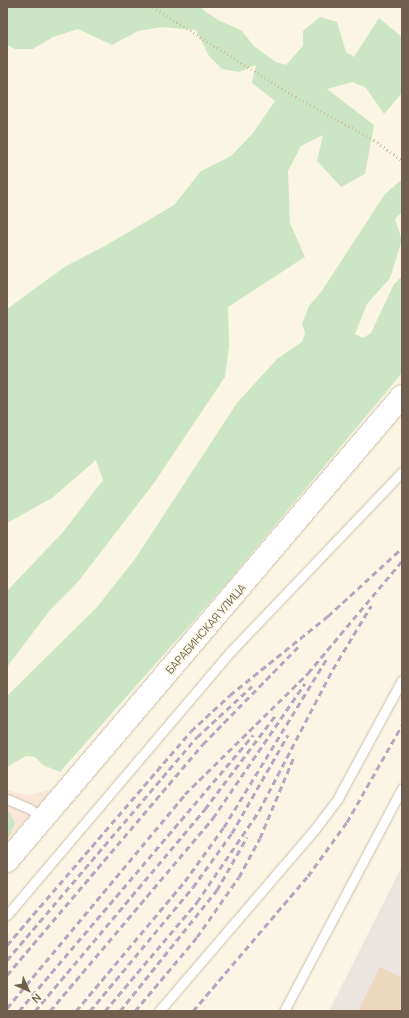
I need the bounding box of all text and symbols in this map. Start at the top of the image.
street label: БАРАБИНСКАЯ УЛИЦА [163,581,249,677]
north arrow [8,970,48,1010]
text: N [29,991,45,1007]

